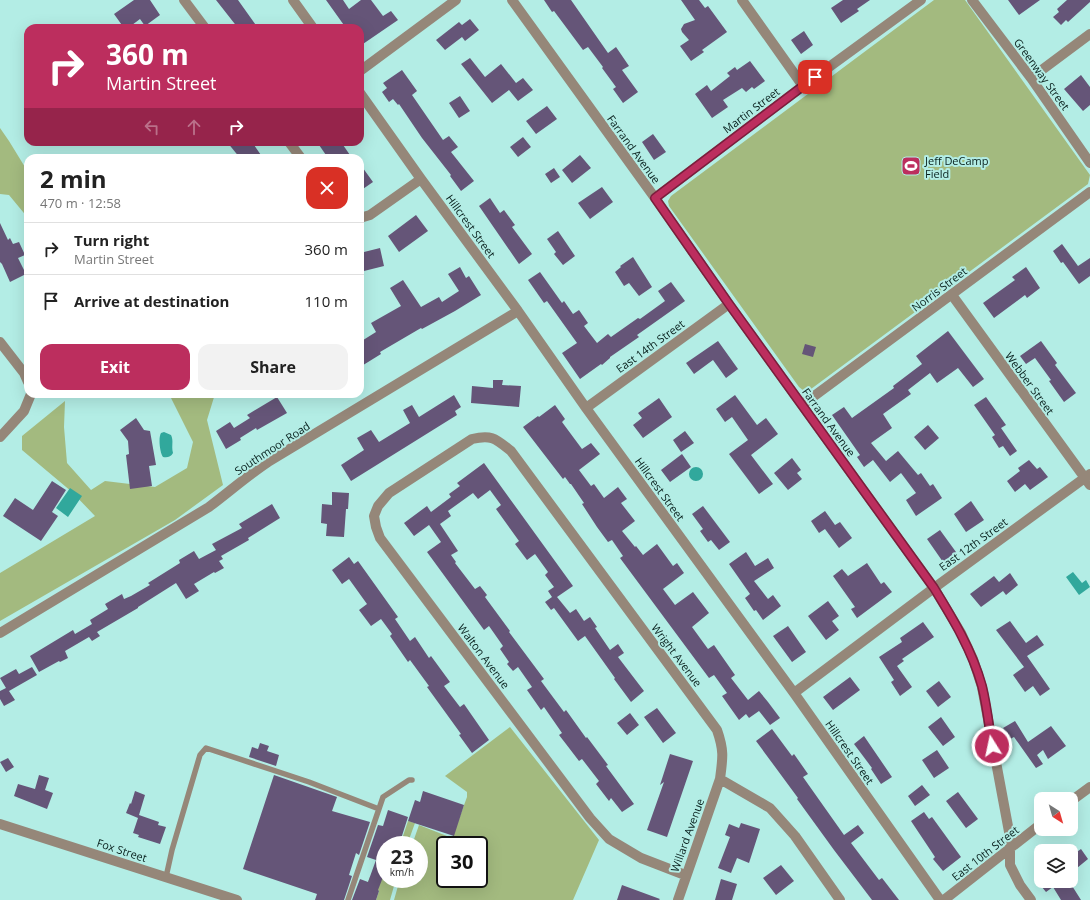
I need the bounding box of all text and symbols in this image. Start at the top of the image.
text: 360 m [106,35,189,73]
street label: Greenway Street [1011,35,1073,113]
icon: right [40,40,92,92]
pin [798,60,832,94]
icon: arrive [804,66,826,88]
text: Martin Street [106,71,217,95]
street label: Martin Street [720,84,783,136]
street label: Farrand Avenue [604,112,664,186]
icon: left [141,116,163,138]
icon: ahead [183,116,205,138]
icon: right [225,116,247,138]
place label: Jeff DeCamp Field [924,153,989,181]
sports icon: Jeff DeCamp Field [900,155,922,177]
text: 2 min [40,162,107,195]
button: close [306,167,348,209]
street label: Hillcrest Street [443,191,499,261]
text: 470 m · 12:58 [40,194,121,212]
text: Turn right [74,230,149,250]
icon: right [40,238,62,260]
text: 360 m [304,239,348,259]
text: Martin Street [74,250,154,268]
street label: Norris Street [908,263,970,315]
icon: arrive [40,290,62,312]
text: Arrive at destination [74,291,229,311]
text: 110 m [304,291,348,311]
street label: East 14th Street [613,316,687,376]
button: Exit [40,344,190,390]
button: Share [198,344,348,390]
street label: Webber Street [1002,349,1058,417]
street label: Farrand Avenue [799,385,859,459]
street label: Southmoor Road [231,418,313,478]
street label: Hillcrest Street [632,454,688,524]
street label: East 12th Street [936,514,1010,574]
street label: Wright Avenue [648,620,706,690]
street label: Walton Avenue [455,621,513,691]
street label: Hillcrest Street [822,717,878,787]
position arrow [971,725,1013,767]
north arrow [1034,792,1078,836]
map controls [1034,792,1078,888]
street label: Willard Avenue [667,796,707,874]
street label: East 10th Street [948,822,1022,884]
street label: Fox Street [95,835,149,865]
speed limit sign: 30 [436,836,488,888]
text: 23 [391,843,413,870]
button: layers [1034,844,1078,888]
text: km/h [390,865,414,879]

